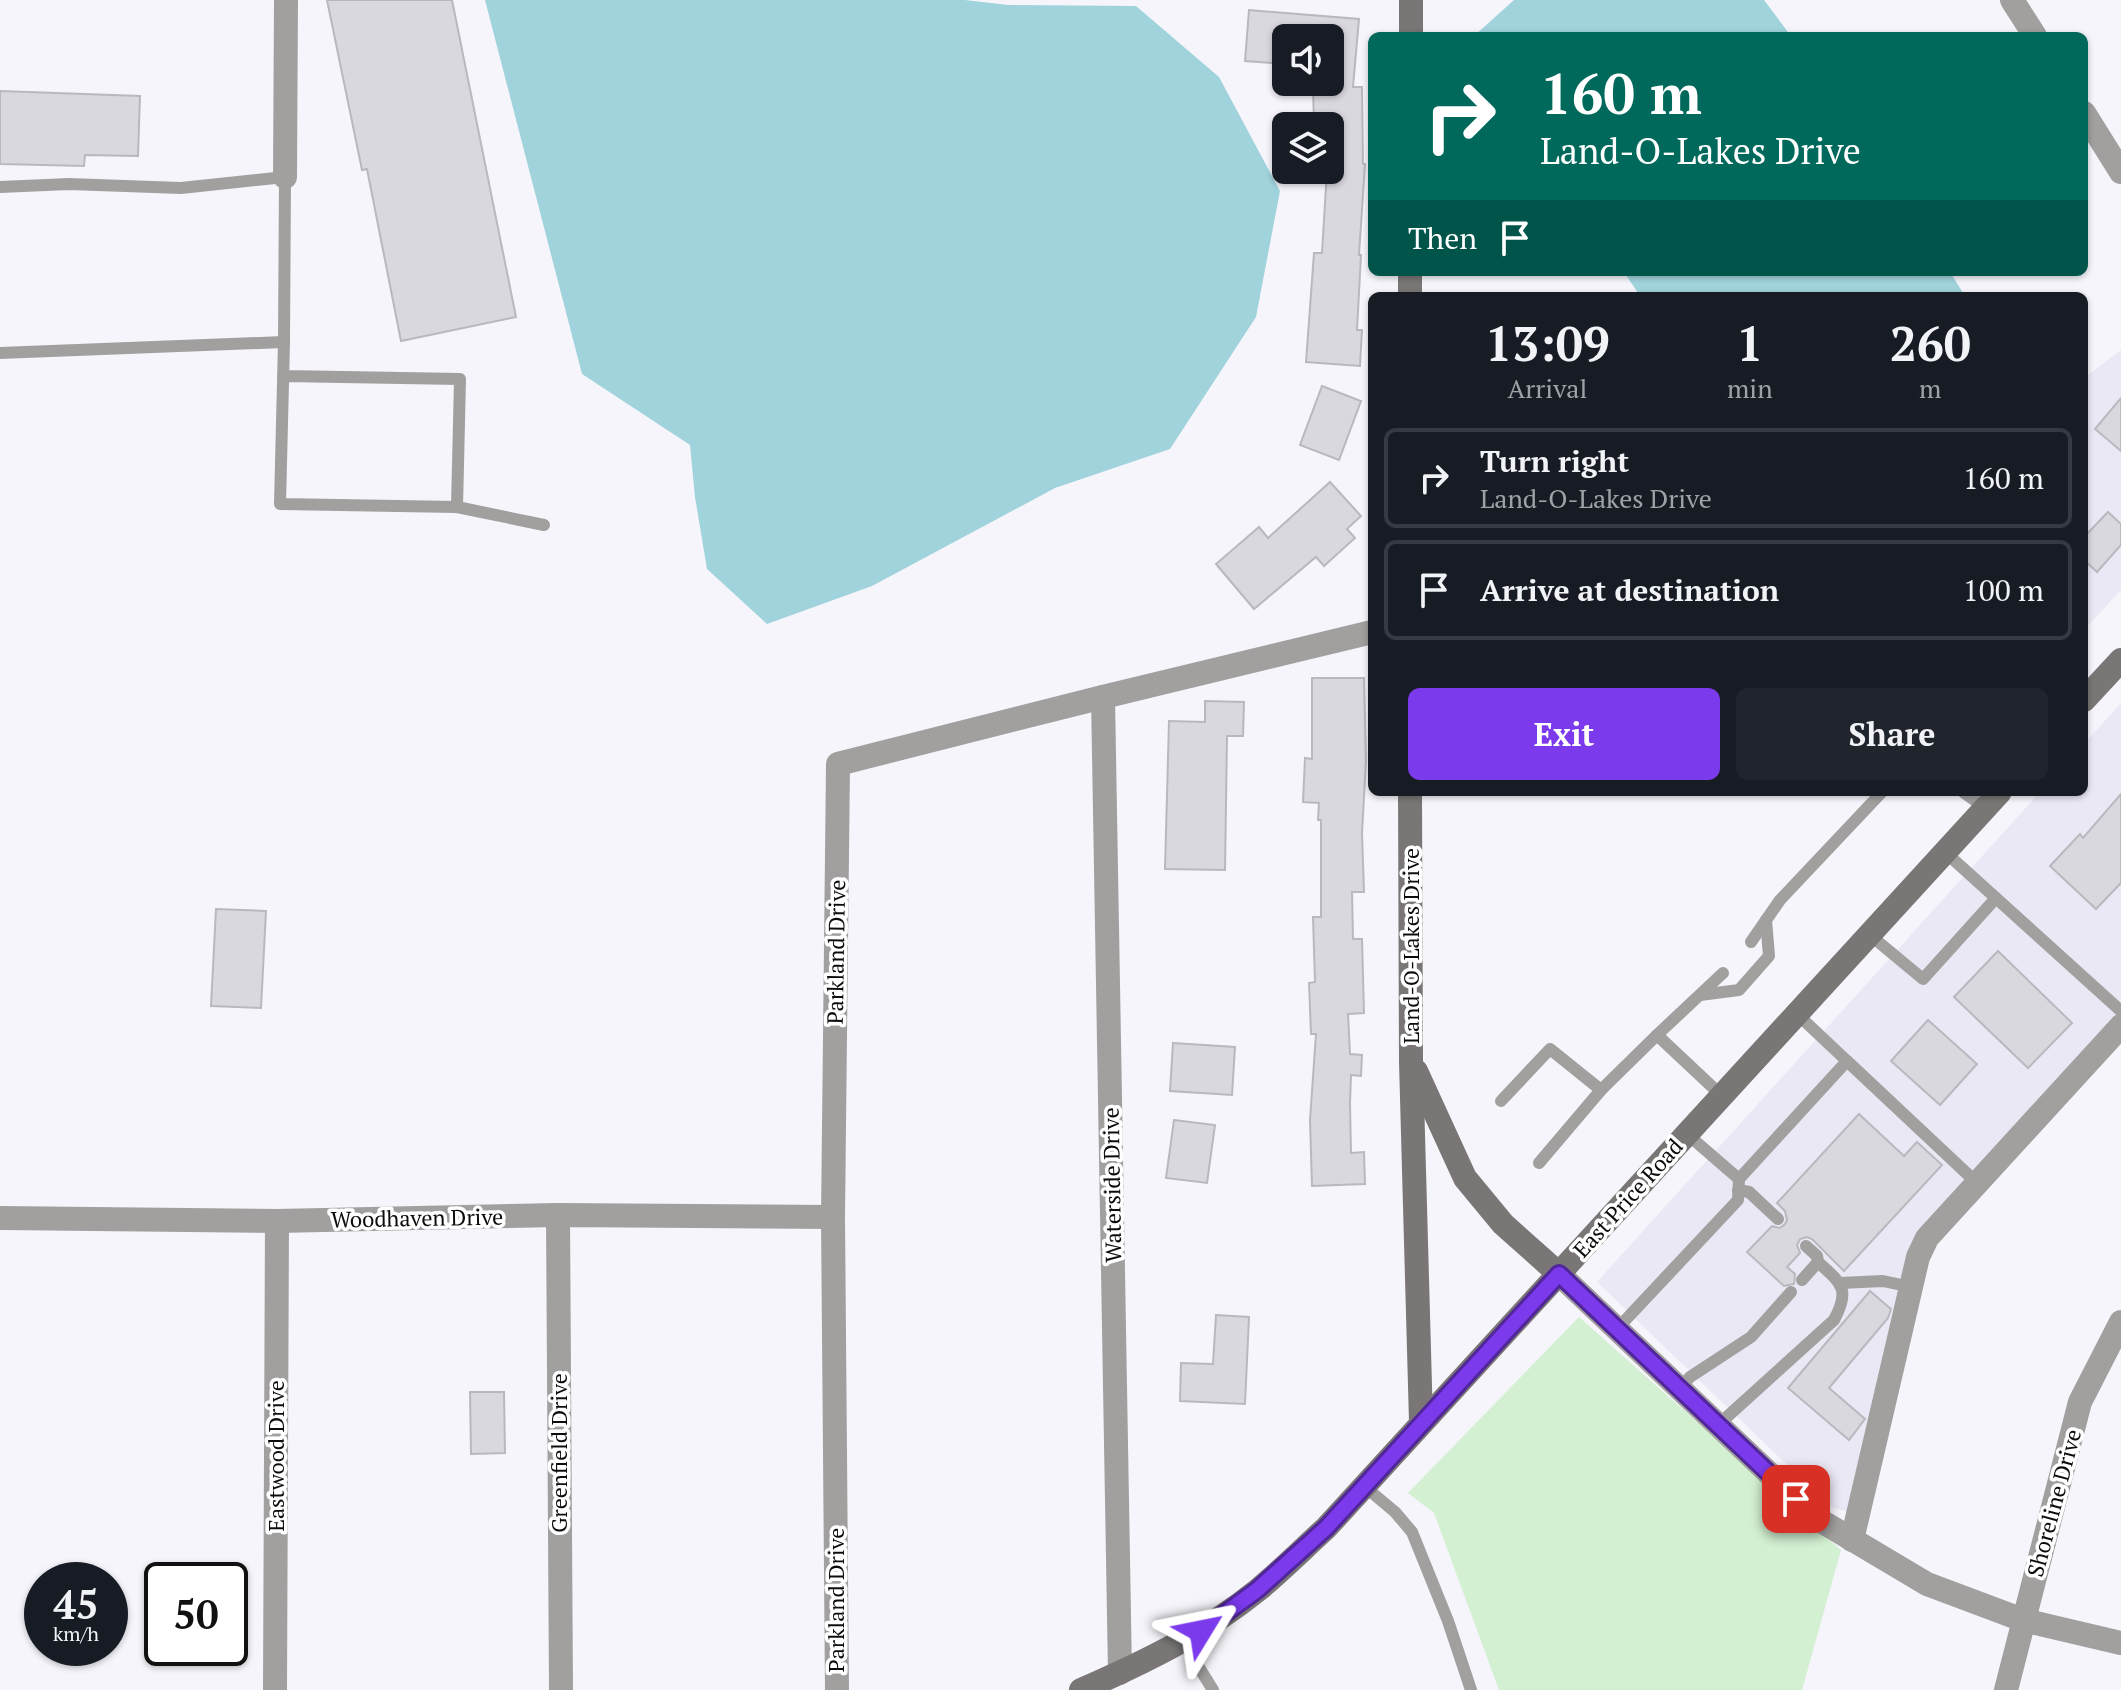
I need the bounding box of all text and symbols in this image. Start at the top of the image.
map controls [1272,24,1344,184]
button: sound [1272,24,1344,96]
text: 160 m [1540,56,1702,130]
icon: right [1408,64,1512,168]
button: layers [1272,112,1344,184]
text: Land-O-Lakes Drive [1540,127,1861,174]
icon: arrive [1493,216,1537,260]
text: Then [1408,218,1477,258]
text: 13:09 [1485,311,1610,375]
text: 1 [1736,311,1763,375]
text: 260 [1890,311,1971,375]
text: Arrival [1508,371,1587,405]
text: min [1727,371,1773,405]
text: m [1919,371,1942,405]
text: Turn right [1480,441,1629,481]
icon: right [1412,456,1456,500]
text: 160 m [1963,458,2044,498]
text: Land-O-Lakes Drive [1480,481,1712,515]
icon: arrive [1412,568,1456,612]
text: Arrive at destination [1480,570,1779,610]
text: 100 m [1963,570,2044,610]
button: Exit [1408,688,1720,780]
button: Share [1736,688,2048,780]
street label: Land-O-Lakes Drive [1396,848,1425,1044]
street label: Parkland Drive [820,879,851,1025]
street label: Waterside Drive [1096,1107,1127,1263]
street label: East Price Road [1567,1132,1689,1263]
street label: Woodhaven Drive [331,1201,503,1234]
street label: Greenfield Drive [544,1373,573,1533]
street label: Eastwood Drive [261,1380,290,1532]
street label: Shoreline Drive [2020,1426,2087,1580]
pin [1762,1465,1830,1533]
icon: arrive [1774,1477,1818,1521]
street label: Parkland Drive [821,1528,850,1672]
speed limit sign: 50 [144,1562,248,1666]
text: 45 [53,1577,99,1630]
position arrow [1159,1589,1243,1673]
text: km/h [53,1620,99,1647]

